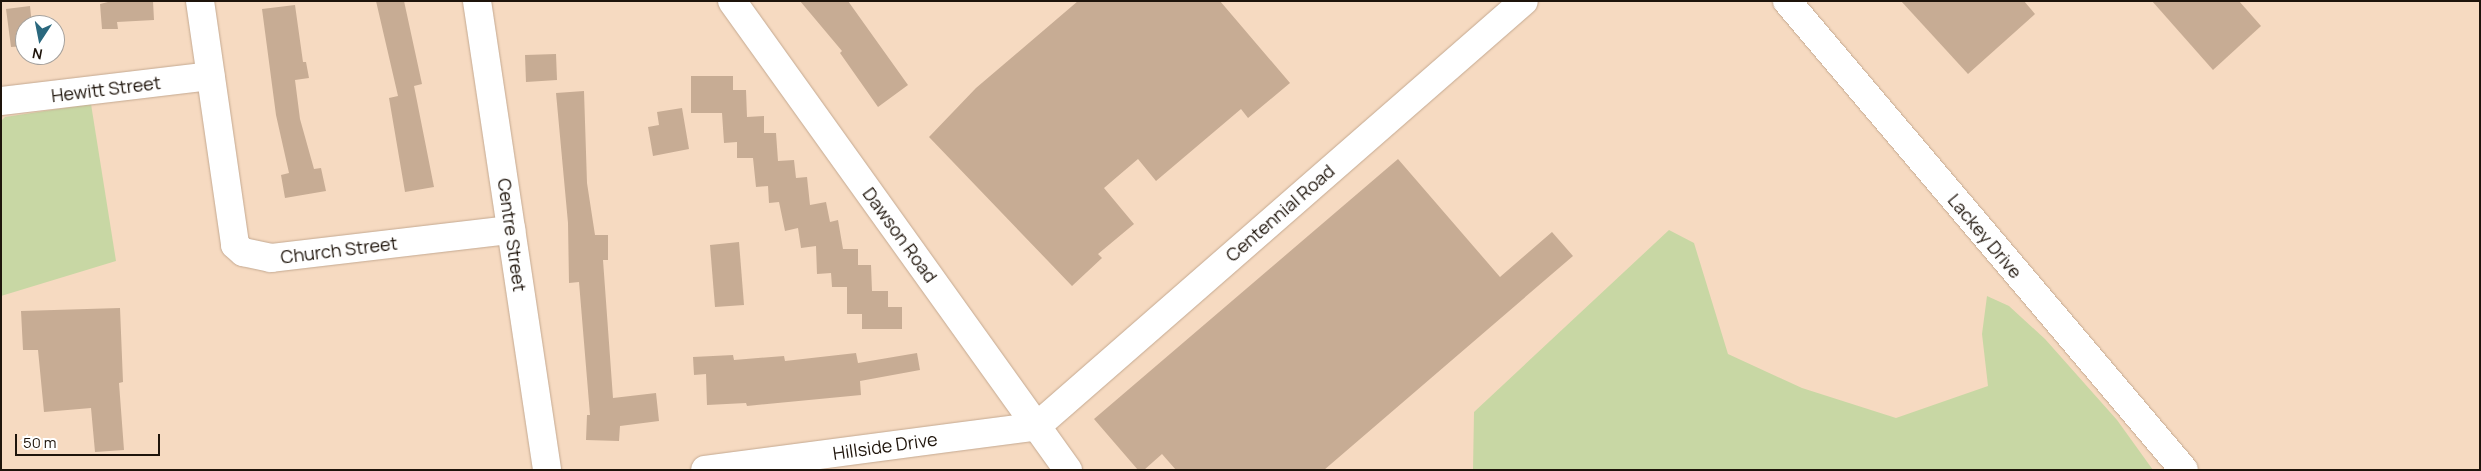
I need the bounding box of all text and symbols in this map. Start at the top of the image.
north arrow [15,15,65,65]
text: N [30,44,44,65]
street label: Hewitt Street [50,72,162,106]
street label: Centennial Road [1221,160,1339,266]
street label: Centre Street [493,177,531,293]
street label: Dawson Road [858,183,942,287]
street label: Lackey Drive [1943,189,2027,283]
street label: Church Street [279,232,399,268]
scale bar [18,424,162,456]
street label: Hillside Drive [831,428,939,464]
text: 50 m [23,432,57,453]

